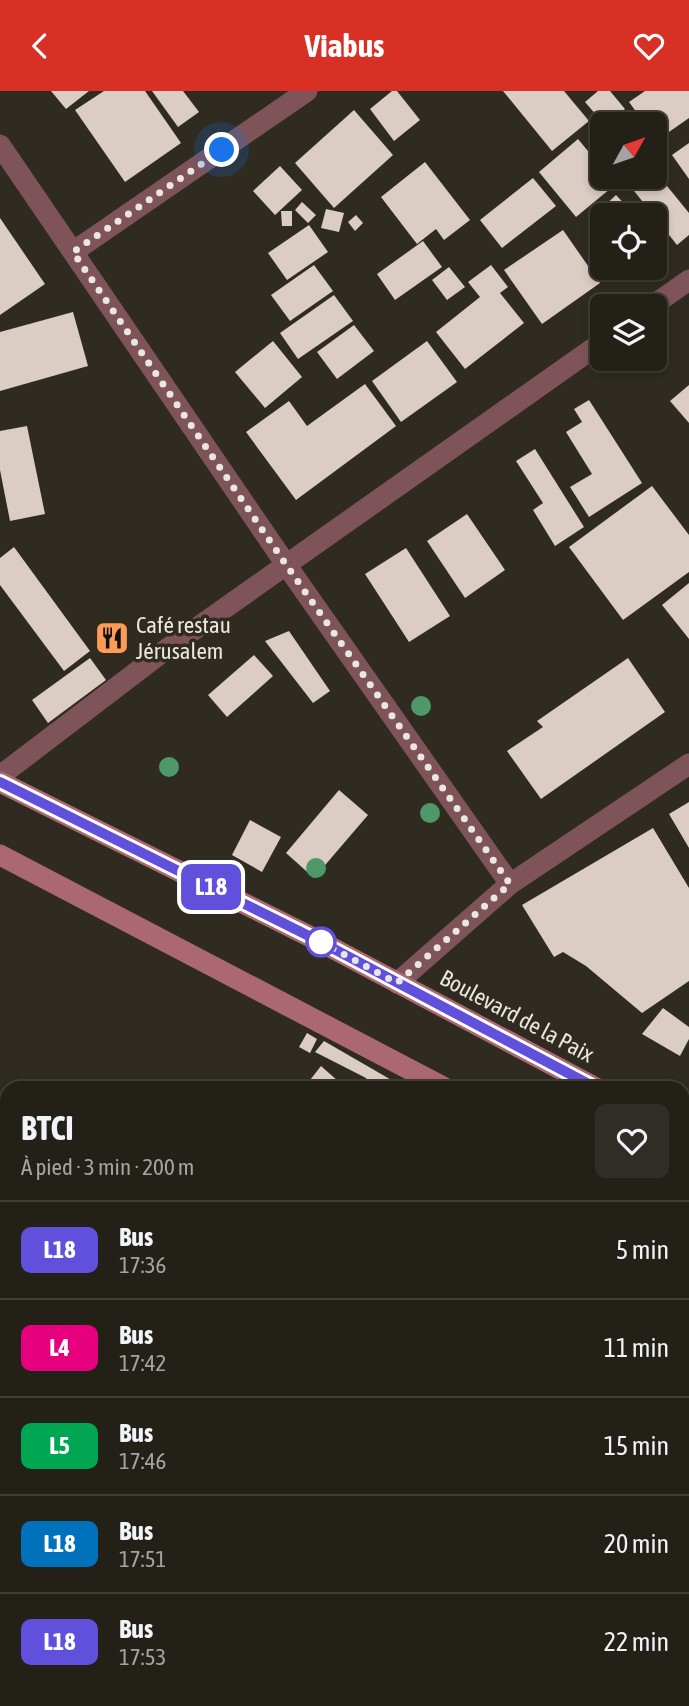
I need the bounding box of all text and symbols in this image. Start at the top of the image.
icon: back [21,27,59,65]
text: Viabus [305,27,384,64]
icon: heart [630,27,668,65]
north arrow [590,112,667,189]
map controls [590,112,667,371]
your location [204,132,239,167]
button: locate [590,203,667,280]
button: layers [590,294,667,371]
place label: Café restau Jérusalem [136,612,231,664]
restaurant icon: Café restau Jérusalem [93,619,131,657]
line badge: L18 [171,864,251,910]
text: L18 [195,873,227,900]
unlabelled marker [306,927,336,957]
street label: Boulevard de la Paix [436,965,598,1067]
button: heart [595,1104,669,1178]
text: BTCI [21,1109,74,1147]
text: À pied · 3 min · 200 m [21,1154,194,1180]
text: Bus [119,1222,153,1252]
text: 5 min [616,1235,669,1265]
text: L18 [44,1236,75,1263]
text: 17:36 [119,1252,166,1278]
text: Bus [119,1320,153,1350]
text: 11 min [604,1333,669,1363]
text: L4 [49,1334,70,1361]
text: 17:42 [119,1350,166,1376]
text: Bus [119,1418,153,1448]
text: 15 min [604,1431,669,1461]
text: L5 [49,1432,70,1459]
text: 17:46 [119,1448,166,1474]
text: Bus [119,1516,153,1546]
text: 20 min [604,1529,669,1559]
text: L18 [44,1530,75,1557]
text: 17:51 [119,1546,166,1572]
text: Bus [119,1614,153,1644]
text: 22 min [604,1627,669,1657]
text: L18 [44,1628,75,1655]
text: 17:53 [119,1644,166,1670]

